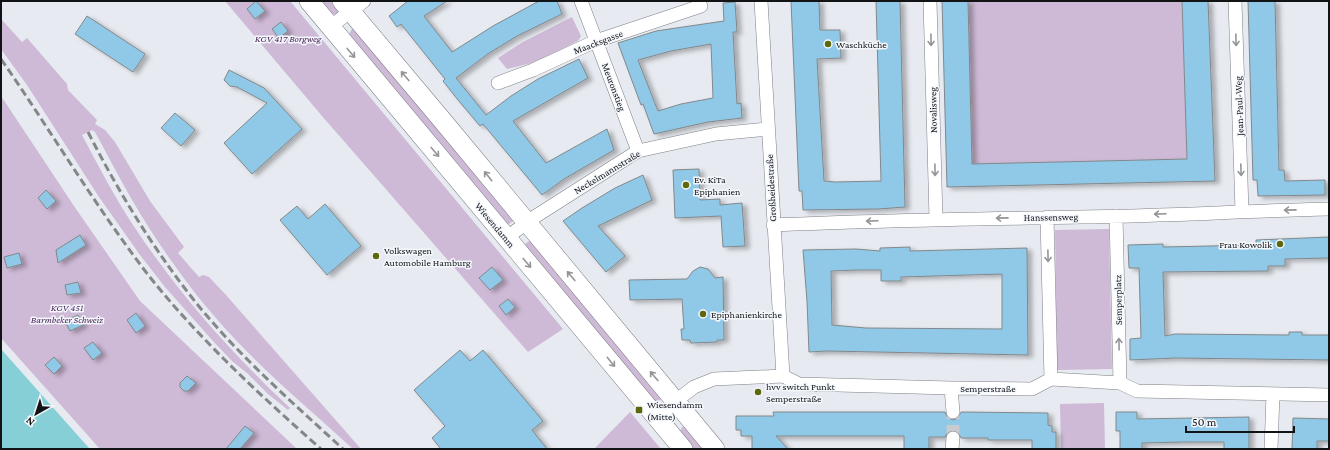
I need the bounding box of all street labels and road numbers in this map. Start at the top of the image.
street label: Maacksgasse [572,27,625,56]
street label: Meuronstieg [600,61,628,113]
street label: Jean-Paul-Weg [1232,76,1246,137]
street label: Novalisweg [927,87,939,133]
street label: Neckelmannstraße [572,148,643,196]
street label: Großheidestraße [764,153,778,222]
street label: Wiesendamm [473,200,517,250]
street label: Hanssensweg [1024,211,1079,223]
street label: Semperplatz [1112,275,1124,325]
street label: Semperstraße [960,383,1016,394]

